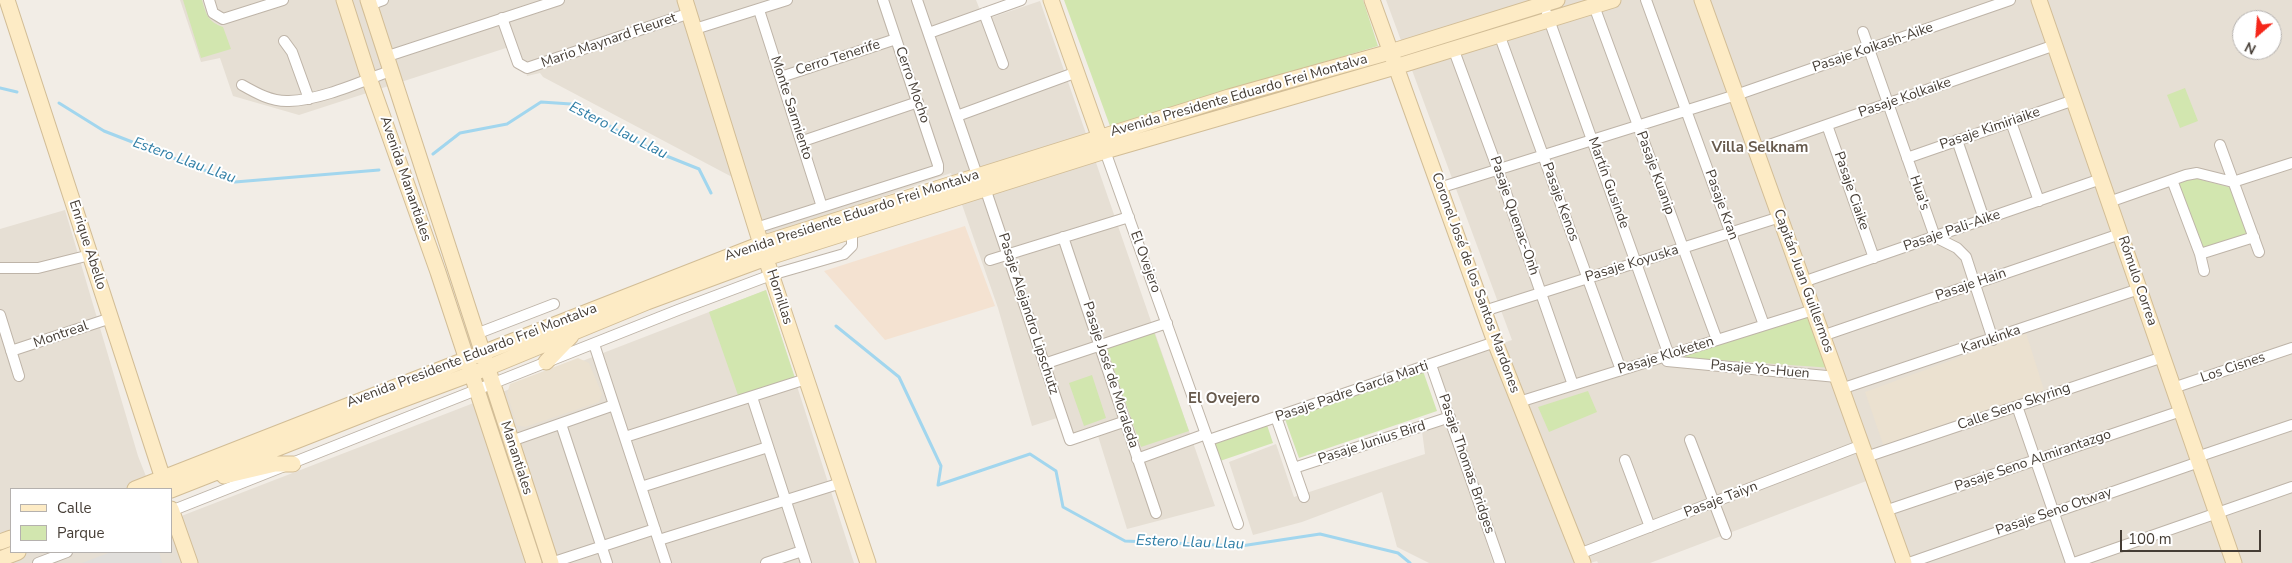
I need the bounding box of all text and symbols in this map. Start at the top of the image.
street label: Mario Maynard Fleuret [539,10,679,72]
north arrow [2232,10,2282,60]
street label: Pasaje Koikash-Aike [1810,19,1936,77]
street label: Cerro Tenerife [794,36,882,80]
text: N [2241,37,2259,59]
street label: Cerro Mocho [891,45,933,125]
street label: Avenida Presidente Eduardo Frei Montalva [1109,51,1369,141]
street label: Monte Sarmiento [766,54,816,162]
street label: Pasaje Kolkaike [1856,74,1954,122]
water label: Estero Llau Llau [566,98,670,164]
street label: Pasaje Kimiriaike [1938,104,2042,154]
street label: Avenida Manantiales [376,114,434,244]
street label: Pasaje Kuanip [1632,129,1678,217]
water label: Estero Llau Llau [130,134,238,188]
street label: Martín Gusinde [1584,135,1632,231]
district label: Villa Selknam [1712,139,1808,157]
street label: Pasaje Ciaike [1830,149,1872,233]
street label: Pasaje Quenac-Onh [1486,154,1542,278]
street label: Pasaje Kenos [1538,160,1582,244]
street label: Avenida Presidente Eduardo Frei Montalva [723,167,981,265]
street label: Pasaje Kran [1701,168,1741,242]
street label: Coronel José de los Santos Mardones [1427,170,1523,396]
street label: Hua's [1905,173,1933,213]
street label: Enrique Abello [65,198,109,292]
street label: Capitán Juan Guillermos [1769,207,1837,355]
street label: Pasaje Pali-Aike [1901,207,2003,255]
street label: El Ovejero [1126,229,1164,295]
street label: Pasaje Alejandro Lipschutz [994,231,1062,397]
street label: Rómulo Correa [2114,234,2160,328]
street label: Pasaje Koyuska [1583,242,1681,286]
street label: Pasaje Hain [1933,265,2009,305]
street label: Hornillas [762,267,796,327]
street label: Avenida Presidente Eduardo Frei Montalva [345,300,599,412]
street label: Pasaje José de Moraleda [1078,300,1142,450]
street label: Montreal [32,318,90,352]
street label: Karukinka [1959,322,2023,358]
street label: Pasaje Kloketen [1616,333,1716,379]
street label: Los Cisnes [2199,349,2267,387]
street label: Pasaje Yo-Huen [1710,357,1810,383]
street label: Pasaje Padre García Marti [1273,358,1431,426]
street label: Calle Seno Skyring [1955,380,2073,434]
district label: El Ovejero [1188,390,1260,408]
street label: Pasaje Thomas Bridges [1434,392,1498,536]
street label: Pasaje Junius Bird [1316,418,1428,468]
street label: Manantiales [496,419,536,497]
street label: Pasaje Seno Almirantazgo [1953,426,2113,496]
street label: Pasaje Taiyn [1682,478,1760,522]
street label: Pasaje Seno Otway [1994,484,2114,540]
legend [10,488,172,553]
text: Calle [57,498,92,518]
scale bar [2122,520,2263,552]
text: Parque [57,523,105,543]
text: 100 m [2128,529,2172,549]
water label: Estero Llau Llau [1136,532,1244,554]

